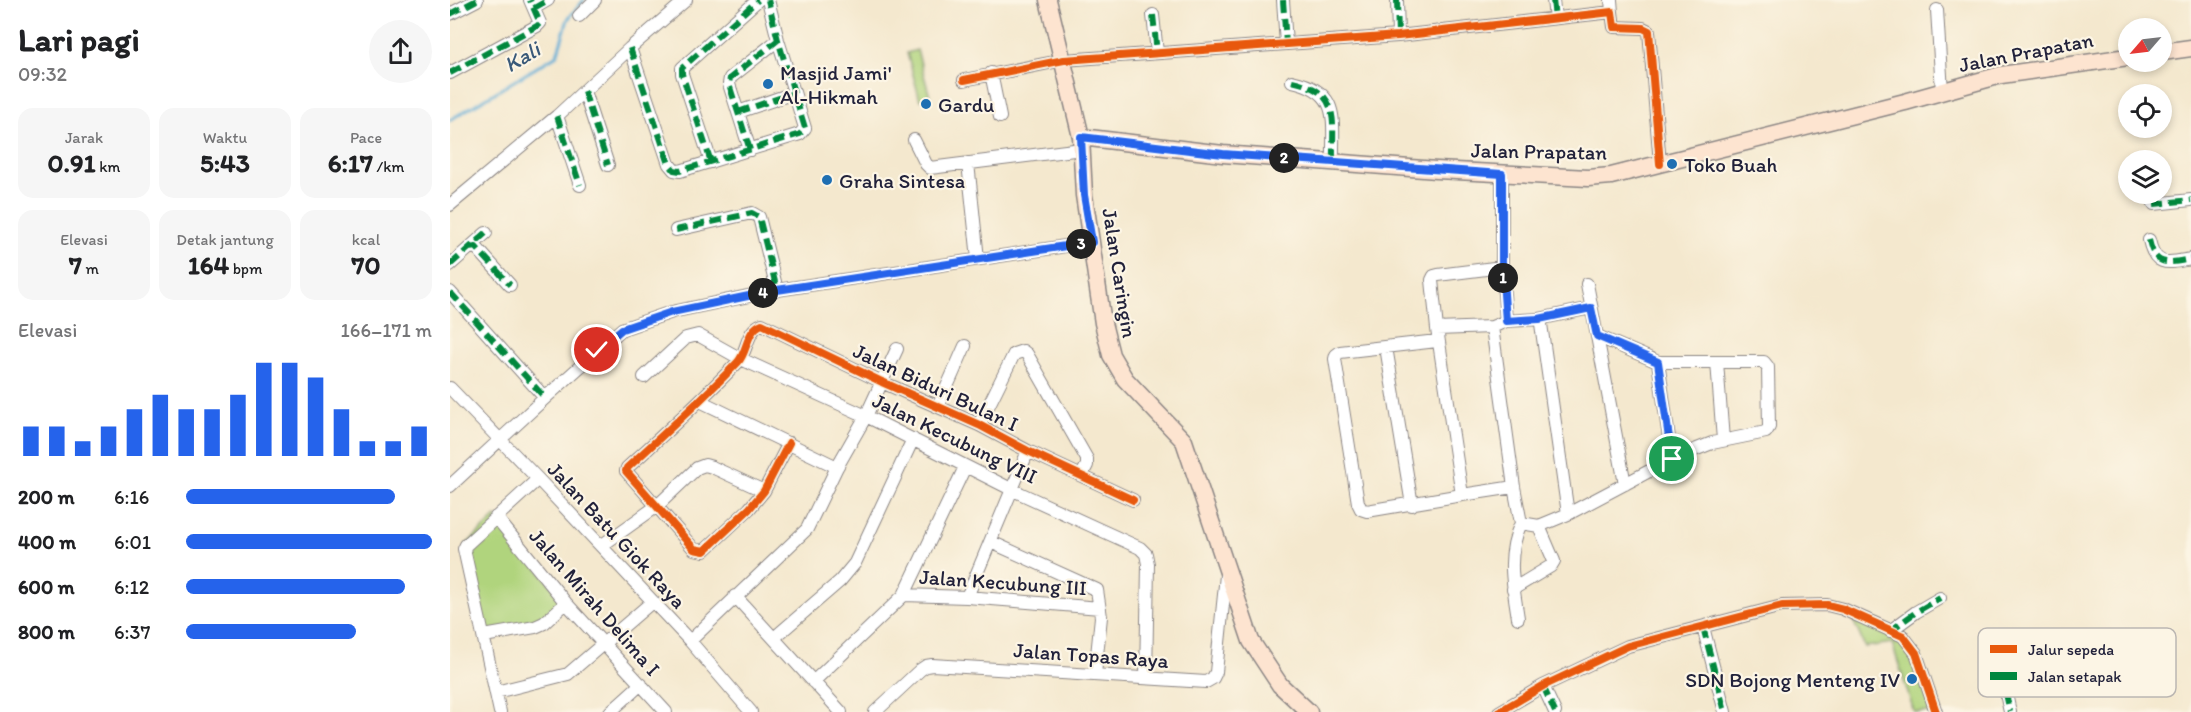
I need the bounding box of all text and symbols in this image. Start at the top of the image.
north arrow [2118,18,2172,72]
map controls [2118,18,2172,204]
text: Lari pagi [18,20,140,59]
button: share [369,20,432,83]
street label: Jalan Prapatan [1957,27,2095,77]
water label: Kali [499,35,547,78]
place label: Masjid Jami' Al-Hikmah [780,60,892,109]
text: 09:32 [18,62,67,86]
marker: Masjid Jami' Al-Hikmah [761,77,775,91]
button: locate [2118,84,2172,138]
place label: Gardu [938,92,994,117]
marker: Gardu [919,97,933,111]
text: Jarak [65,128,103,147]
text: Waktu [203,128,247,147]
text: Pace [350,128,382,147]
street label: Jalan Prapatan [1471,137,1607,165]
pin: 2 [1269,143,1299,173]
text: 0.91 [48,147,96,179]
text: 5:43 [200,147,250,179]
text: 6:17 [328,147,373,179]
text: 2 [1280,148,1288,167]
button: layers [2118,150,2172,204]
place label: Toko Buah [1684,152,1778,177]
text: km [96,157,120,176]
text: /km [373,157,404,176]
marker: Toko Buah [1665,157,1679,171]
place label: Graha Sintesa [839,168,965,193]
marker: Graha Sintesa [820,173,834,187]
street label: Jalan Caringin [1097,206,1143,340]
pin: 3 [1066,229,1096,259]
text: Elevasi [60,230,108,249]
text: Detak jantung [176,230,274,249]
text: kcal [352,230,380,249]
text: 3 [1077,234,1085,253]
text: 7 [69,249,82,281]
text: 164 [188,249,229,281]
text: 70 [352,249,380,281]
text: m [82,259,99,278]
text: bpm [229,259,262,278]
pin: 1 [1488,263,1518,293]
text: 1 [1499,268,1507,287]
pin: 4 [748,278,778,308]
text: 4 [758,283,768,302]
text: Elevasi [18,318,77,342]
text: 166–171 m [341,318,432,342]
pin [571,324,622,375]
icon: check [580,333,613,366]
street label: Jalan Biduri Bulan I [849,338,1023,436]
street label: Jalan Kecubung VIII [869,387,1041,489]
pin [1646,433,1697,484]
icon: arrive [1655,442,1688,475]
street label: Jalan Batu Giok Raya [543,457,691,613]
text: 200 m [18,485,74,509]
text: 6:16 [114,485,149,509]
street label: Jalan Mirah Delima I [524,523,666,681]
text: 400 m [18,530,76,554]
text: 6:01 [114,530,151,554]
street label: Jalan Kecubung III [918,564,1088,600]
text: 600 m [18,575,75,599]
text: 6:12 [114,575,149,599]
text: 800 m [18,620,75,644]
text: 6:37 [114,620,150,644]
legend [1978,628,2176,697]
street label: Jalan Topas Raya [1013,637,1170,673]
text: Jalur sepeda [2028,640,2114,659]
place label: SDN Bojong Menteng IV [1685,667,1901,692]
text: Jalan setapak [2028,667,2122,686]
marker: SDN Bojong Menteng IV [1905,672,1919,686]

